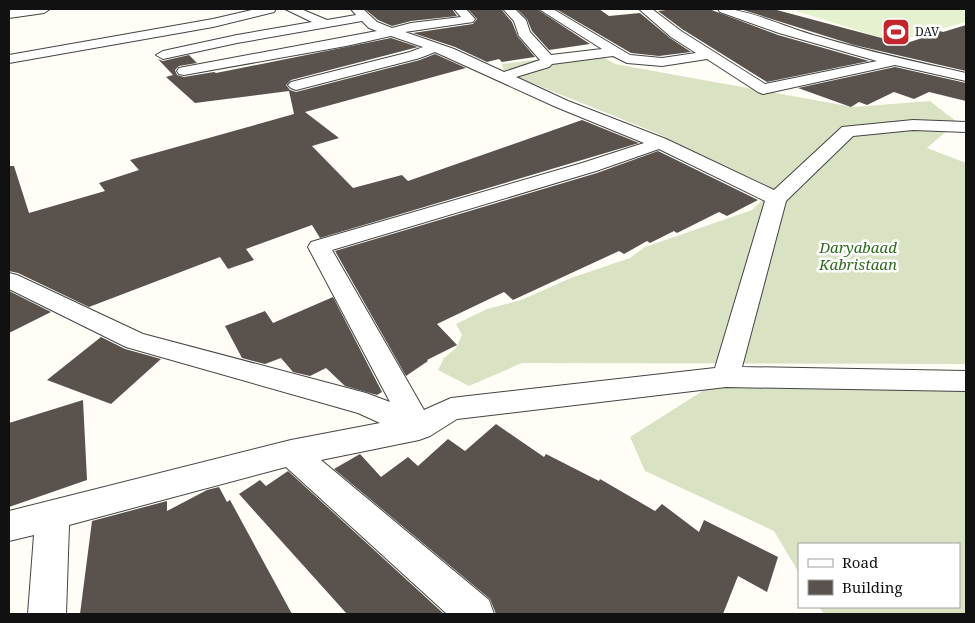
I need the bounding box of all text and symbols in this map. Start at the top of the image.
sports icon: DAV [881,17,911,47]
place label: DAV [915,23,940,40]
park label: Daryabaad Kabristaan [818,237,897,274]
legend [798,543,960,608]
text: Road [842,552,878,572]
text: Building [842,577,903,597]

